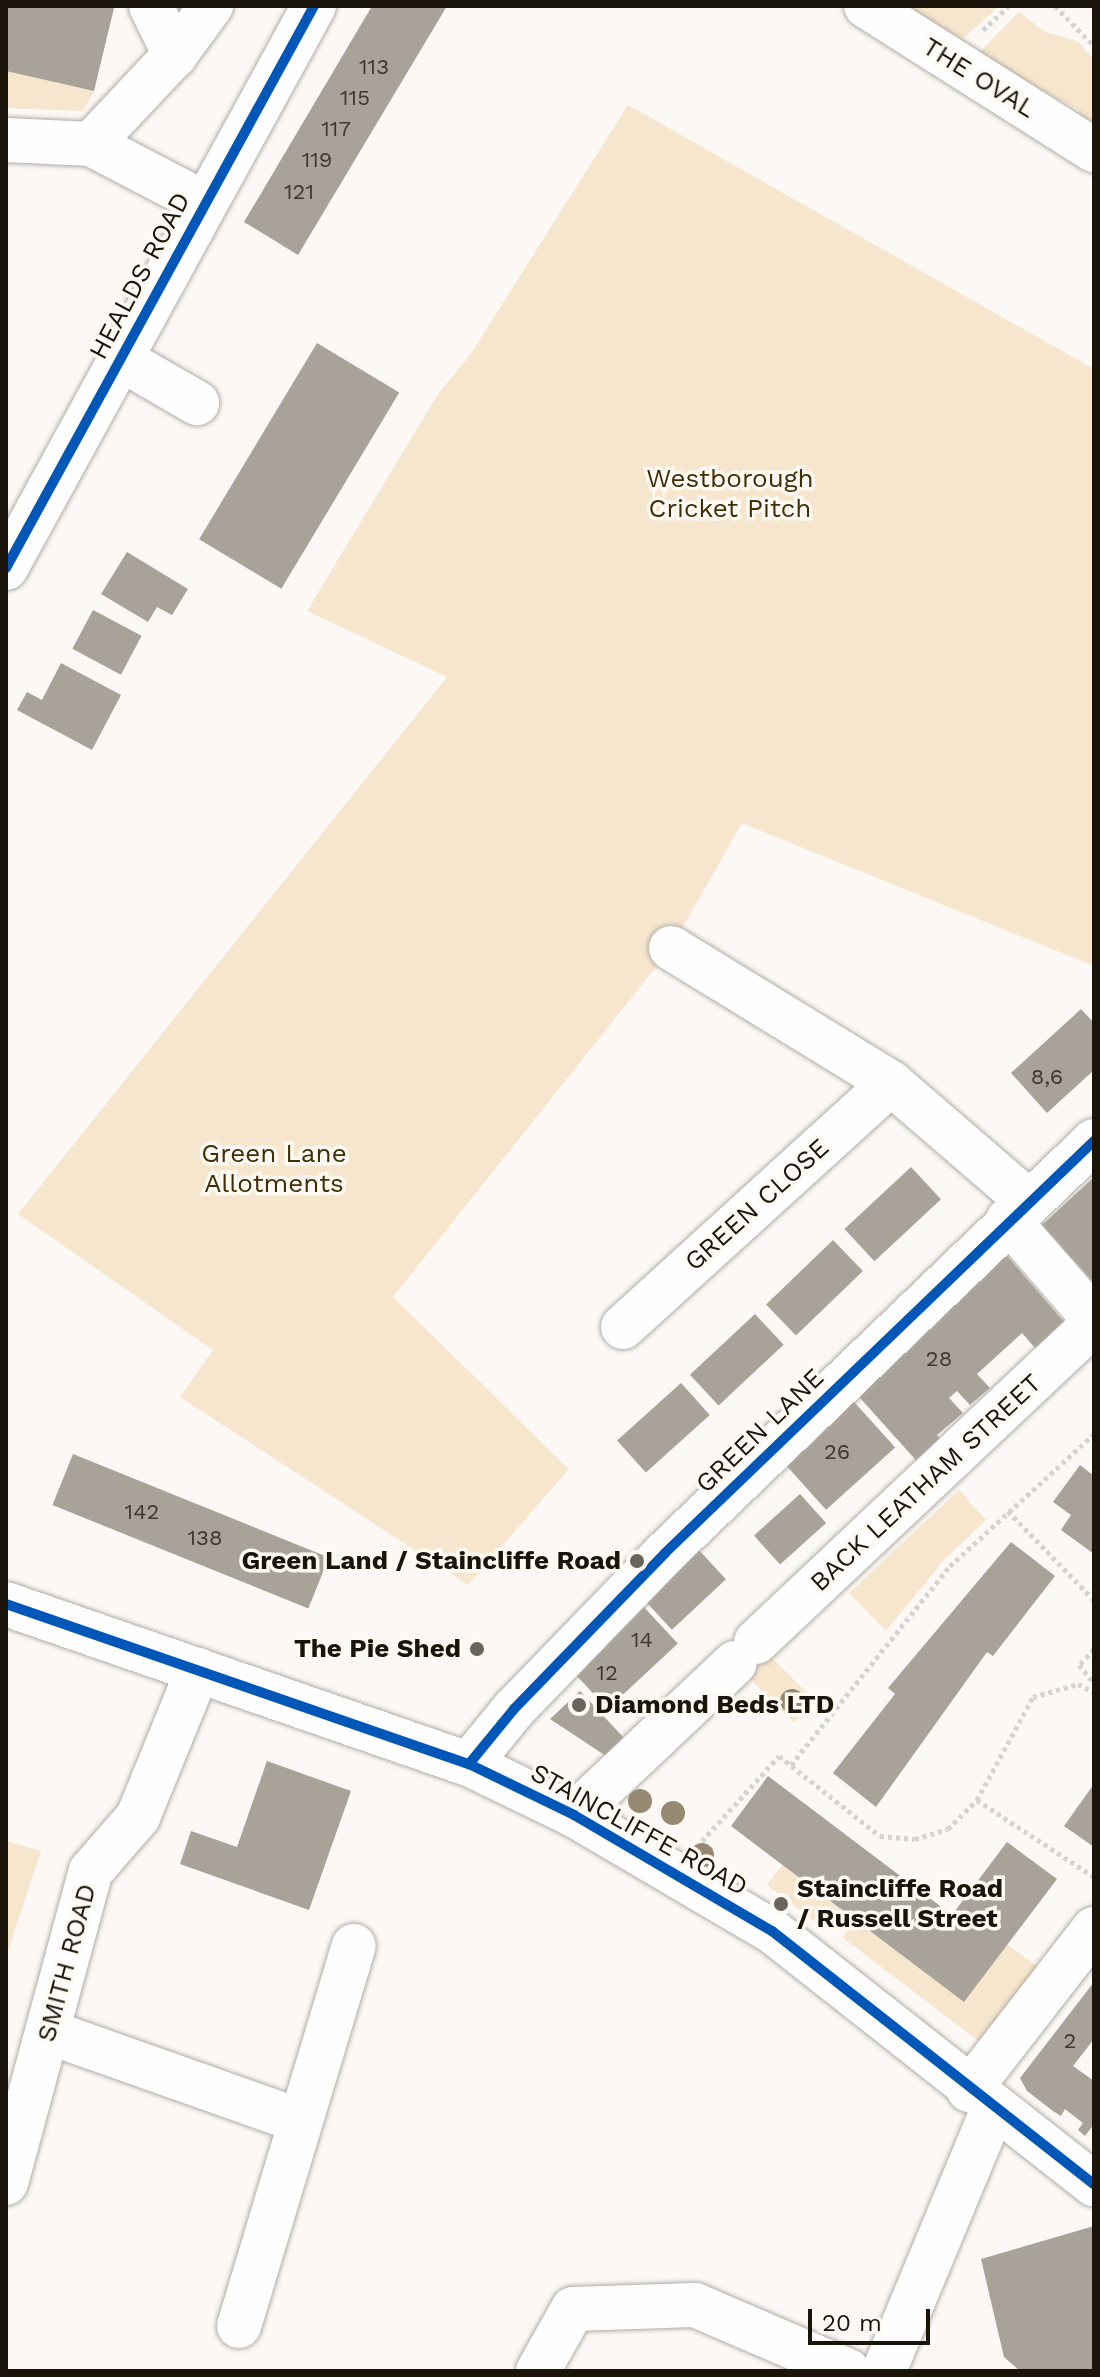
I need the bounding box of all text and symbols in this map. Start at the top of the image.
street label: THE OVAL [917,31,1041,125]
house number: 113 [359,54,389,80]
house number: 115 [340,85,370,111]
house number: 117 [321,116,351,142]
house number: 119 [302,147,332,173]
house number: 121 [284,179,314,205]
street label: HEALDS ROAD [83,187,197,365]
park label: Westborough Cricket Pitch [646,463,814,524]
house number: 8,6 [1031,1064,1063,1090]
street label: GREEN CLOSE [679,1132,835,1278]
park label: Green Lane Allotments [201,1138,347,1200]
house number: 28 [926,1346,952,1372]
street label: GREEN LANE [690,1362,830,1500]
street label: BACK LEATHAM STREET [804,1368,1048,1598]
house number: 26 [824,1439,850,1465]
house number: 142 [125,1499,159,1525]
house number: 138 [188,1525,222,1551]
place label: Green Land / Staincliffe Road [241,1545,621,1577]
marker: Green Land / Staincliffe Road [628,1552,646,1570]
house number: 14 [631,1627,653,1653]
place label: The Pie Shed [294,1633,461,1665]
marker: The Pie Shed [468,1640,486,1658]
house number: 12 [596,1660,618,1686]
place label: Diamond Beds LTD [595,1689,834,1721]
marker: Diamond Beds LTD [570,1696,588,1714]
street label: STAINCLIFFE ROAD [525,1757,753,1903]
place label: Staincliffe Road / Russell Street [797,1873,1003,1934]
street label: SMITH ROAD [31,1881,103,2045]
marker: Staincliffe Road / Russell Street [772,1895,790,1913]
house number: 2 [1064,2028,1076,2054]
scale bar [812,2293,934,2343]
text: 20 m [822,2309,882,2337]

